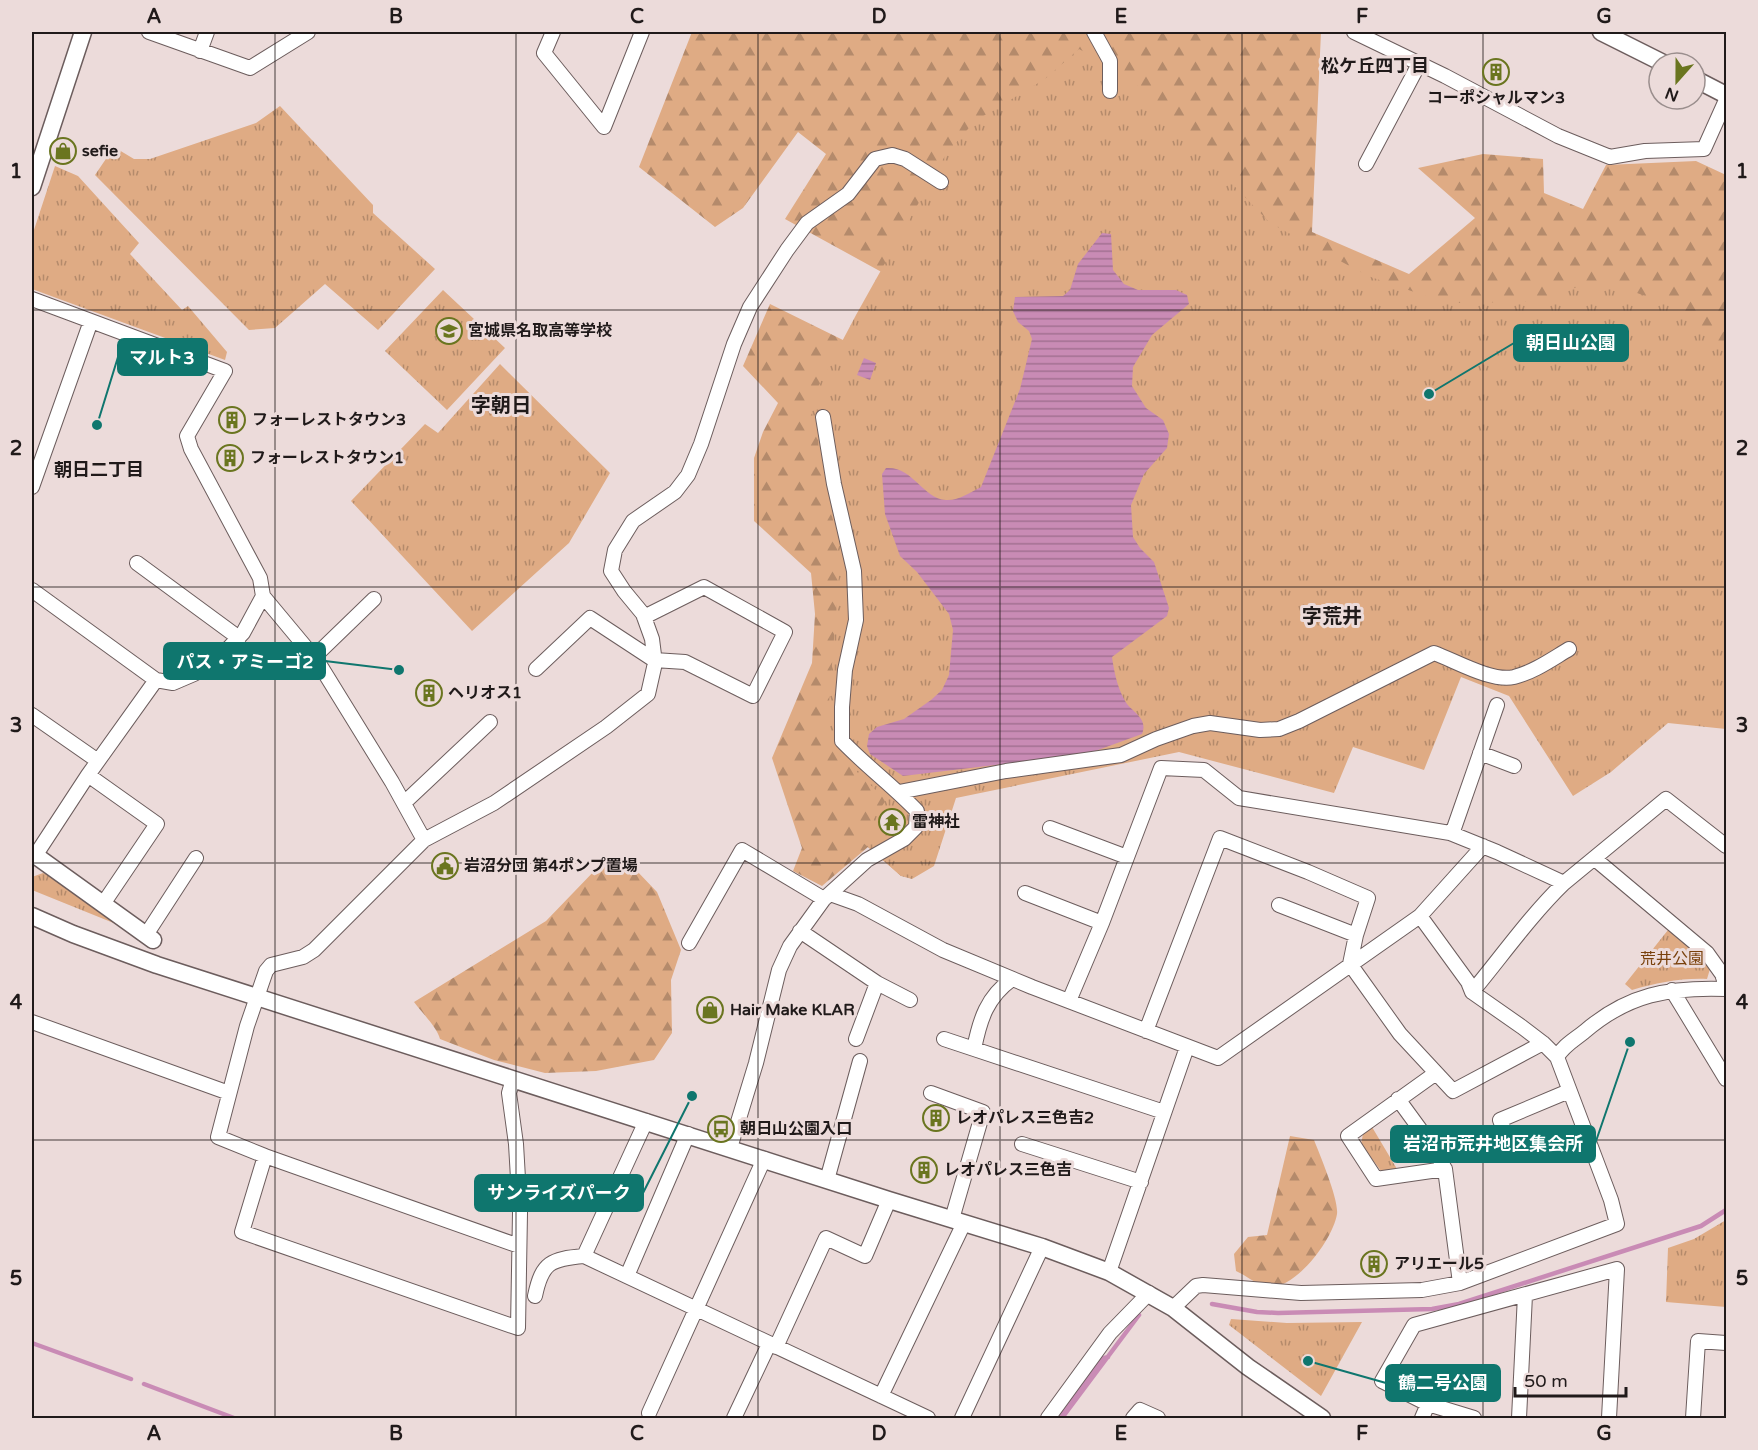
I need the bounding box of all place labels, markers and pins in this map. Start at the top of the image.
building icon: コーポシャルマン3 [1481,57,1511,87]
place label: コーポシャルマン3 [1427,88,1565,108]
shop icon: sefie [48,136,78,166]
place label: sefie [82,141,118,161]
school or university icon: 宮城県名取高等学校 [434,316,464,346]
place label: 宮城県名取高等学校 [468,321,612,341]
callout: 朝日山公園 [1514,325,1628,361]
callout: マルト3 [118,339,207,375]
building icon: フォーレストタウン3 [217,405,247,435]
place label: フォーレストタウン3 [252,410,406,430]
building icon: フォーレストタウン1 [215,443,245,473]
place label: フォーレストタウン1 [250,448,404,468]
callout: パス・アミーゴ2 [164,643,325,679]
building icon: ヘリオス1 [414,678,444,708]
place label: ヘリオス1 [448,683,522,703]
temple icon: 雷神社 [877,807,907,837]
place label: 雷神社 [912,812,960,832]
public building icon: 岩沼分団 第4ポンプ置場 [430,851,460,881]
place label: 岩沼分団 第4ポンプ置場 [464,856,638,876]
shop icon: Hair Make KLAR [695,995,725,1025]
place label: Hair Make KLAR [730,1000,855,1020]
building icon: レオパレス三色吉2 [921,1103,951,1133]
place label: レオパレス三色吉2 [956,1108,1094,1128]
bus stop icon: 朝日山公園入口 [706,1114,736,1144]
place label: 朝日山公園入口 [740,1119,852,1139]
callout: 岩沼市荒井地区集会所 [1391,1126,1595,1162]
building icon: レオパレス三色吉 [909,1155,939,1185]
place label: レオパレス三色吉 [944,1160,1072,1180]
callout: サンライズパーク [475,1175,643,1211]
building icon: アリエール5 [1359,1249,1389,1279]
place label: アリエール5 [1394,1254,1484,1274]
callout: 鶴二号公園 [1386,1365,1500,1401]

